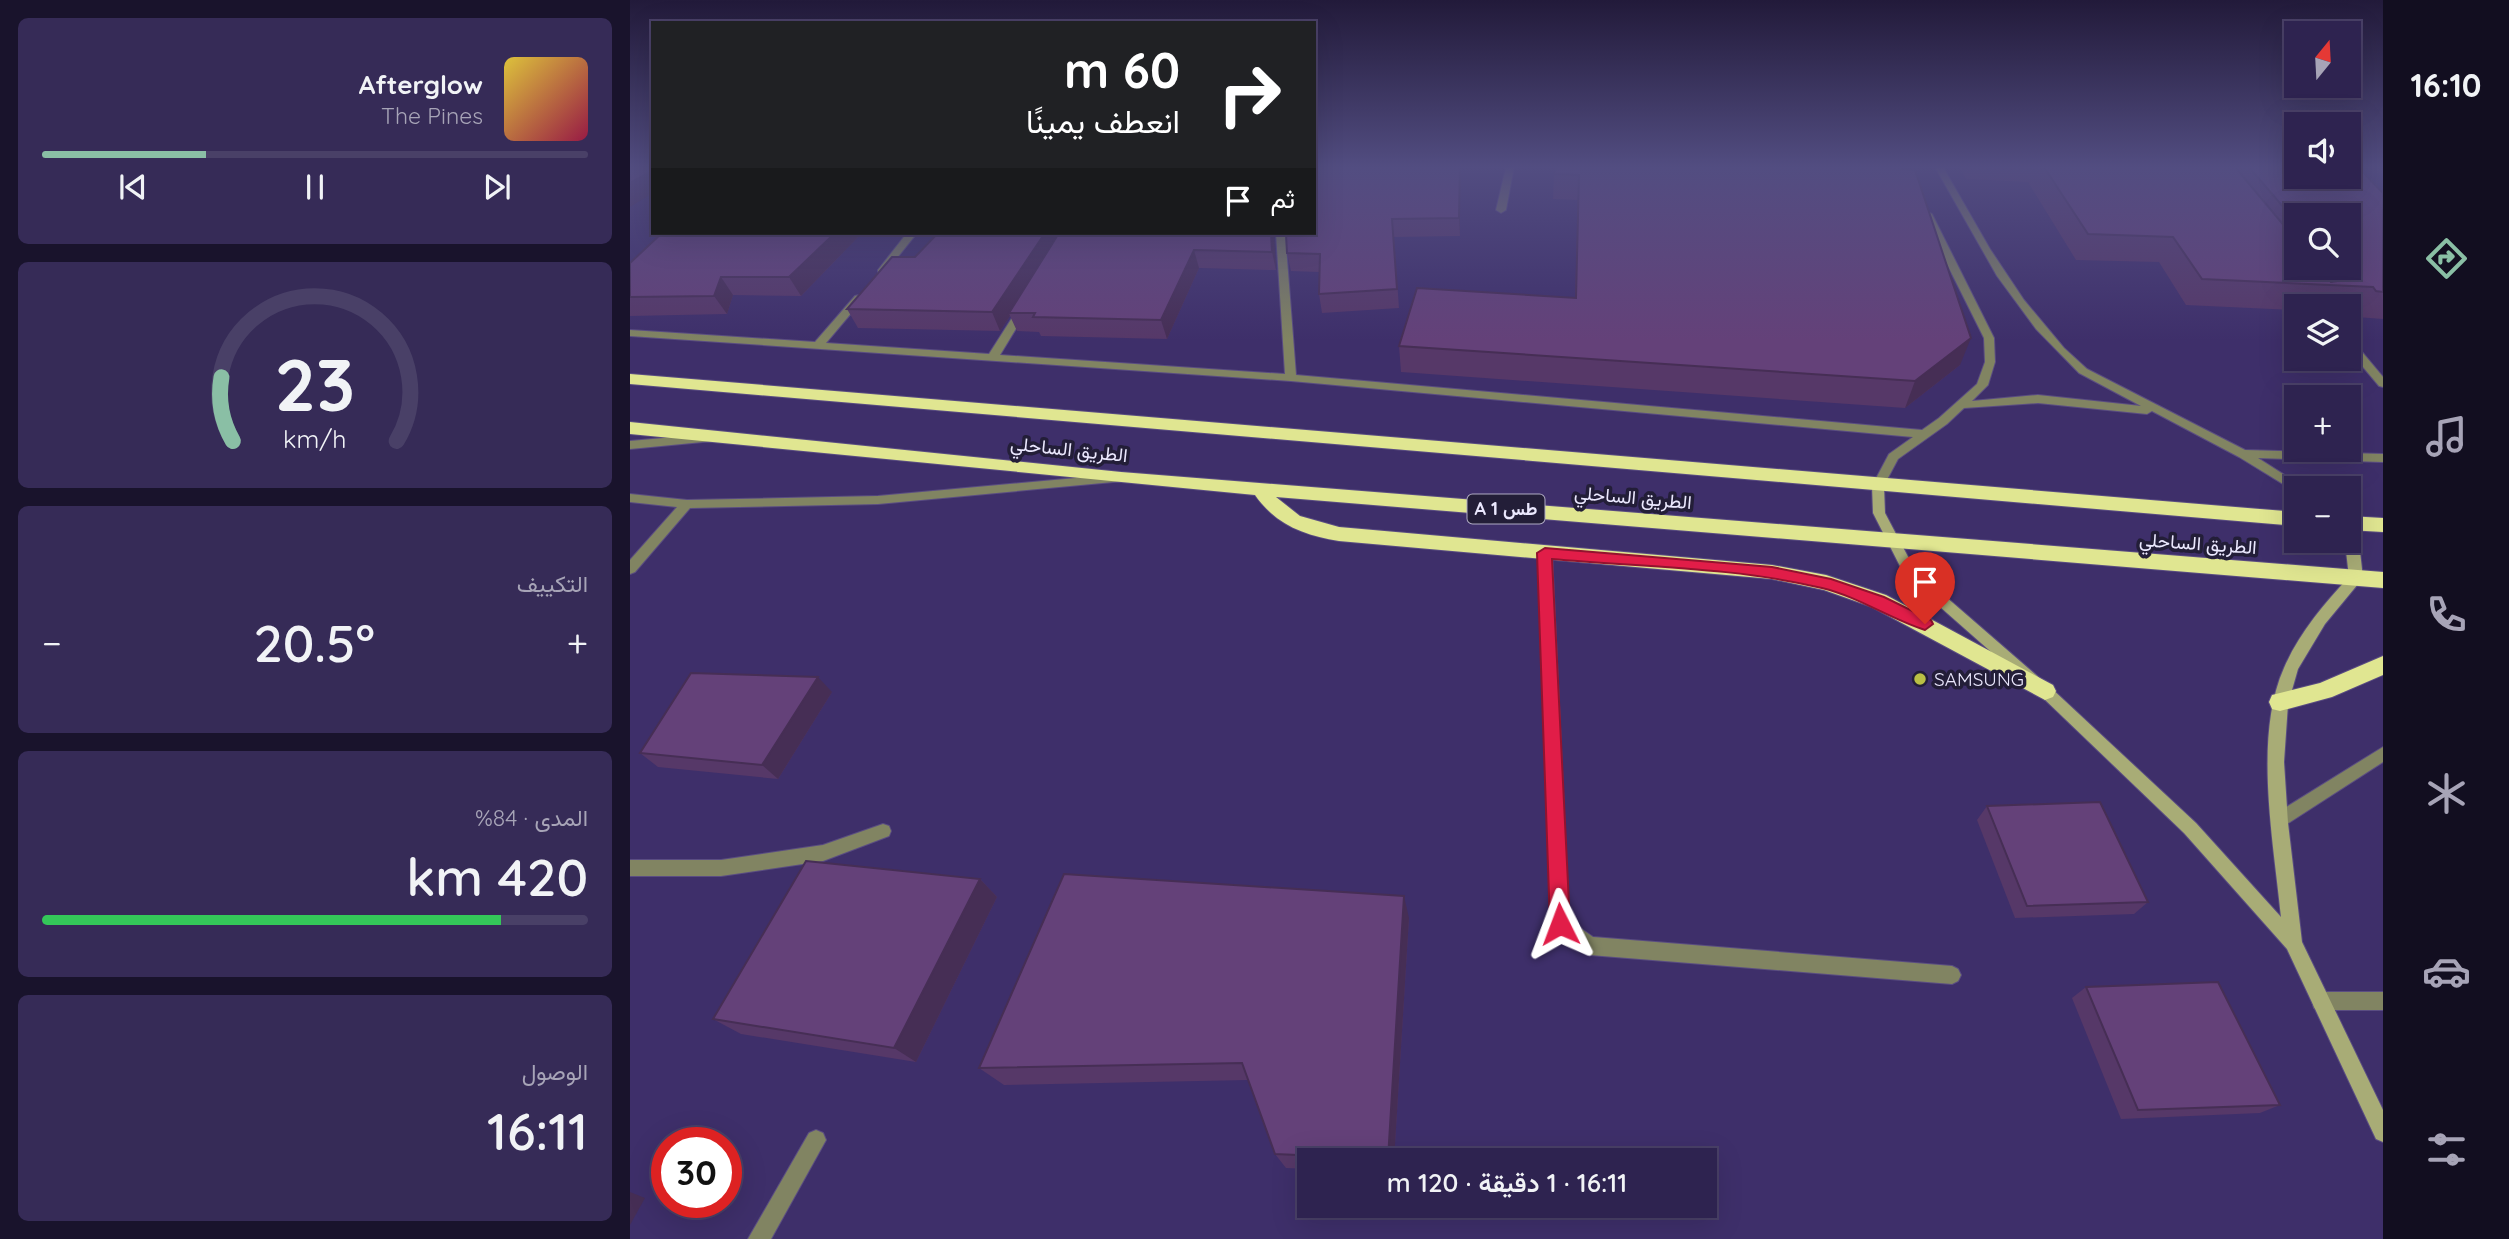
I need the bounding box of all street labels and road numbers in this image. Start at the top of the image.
street label: الطريق الساحلي [1009,431,1129,471]
street label: الطريق الساحلي [1573,480,1693,518]
road number: A 1 طس [1468,494,1544,524]
street label: الطريق الساحلي [2138,527,2258,563]

